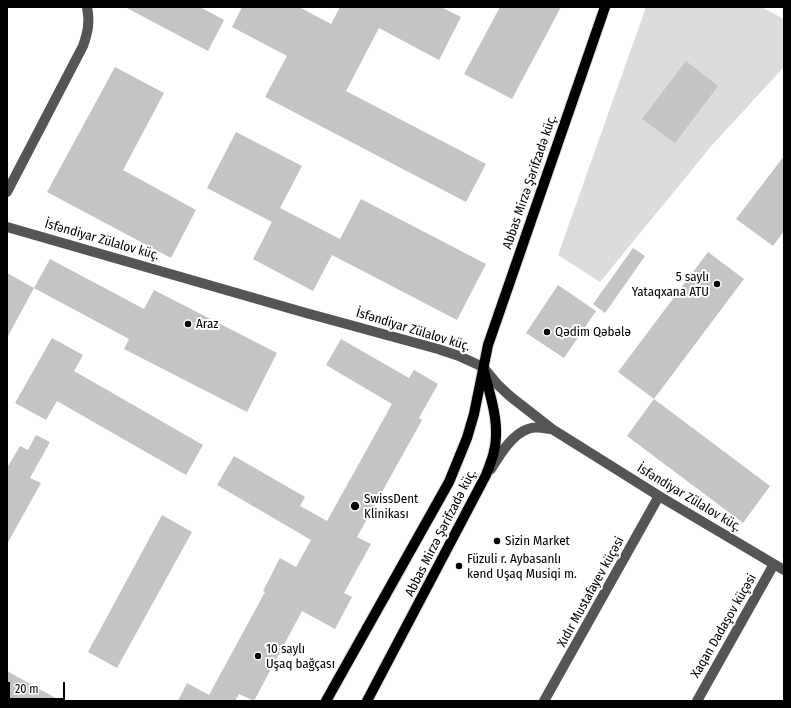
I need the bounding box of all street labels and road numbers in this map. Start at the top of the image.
street label: Abbas Mirzə Şərifzadə küç. [500,113,560,251]
street label: İsfəndiyar Zülalov küç. [43,216,161,264]
street label: İsfəndiyar Zülalov küç. [354,305,472,355]
street label: İsfəndiyar Zülalov küç. [634,461,744,535]
street label: Abbas Mirzə Şərifzadə küç. [402,467,480,599]
street label: Xıdır Mustafayev küçəsi [554,534,628,650]
street label: Xaqan Dadaşov küçəsi [688,571,760,681]

